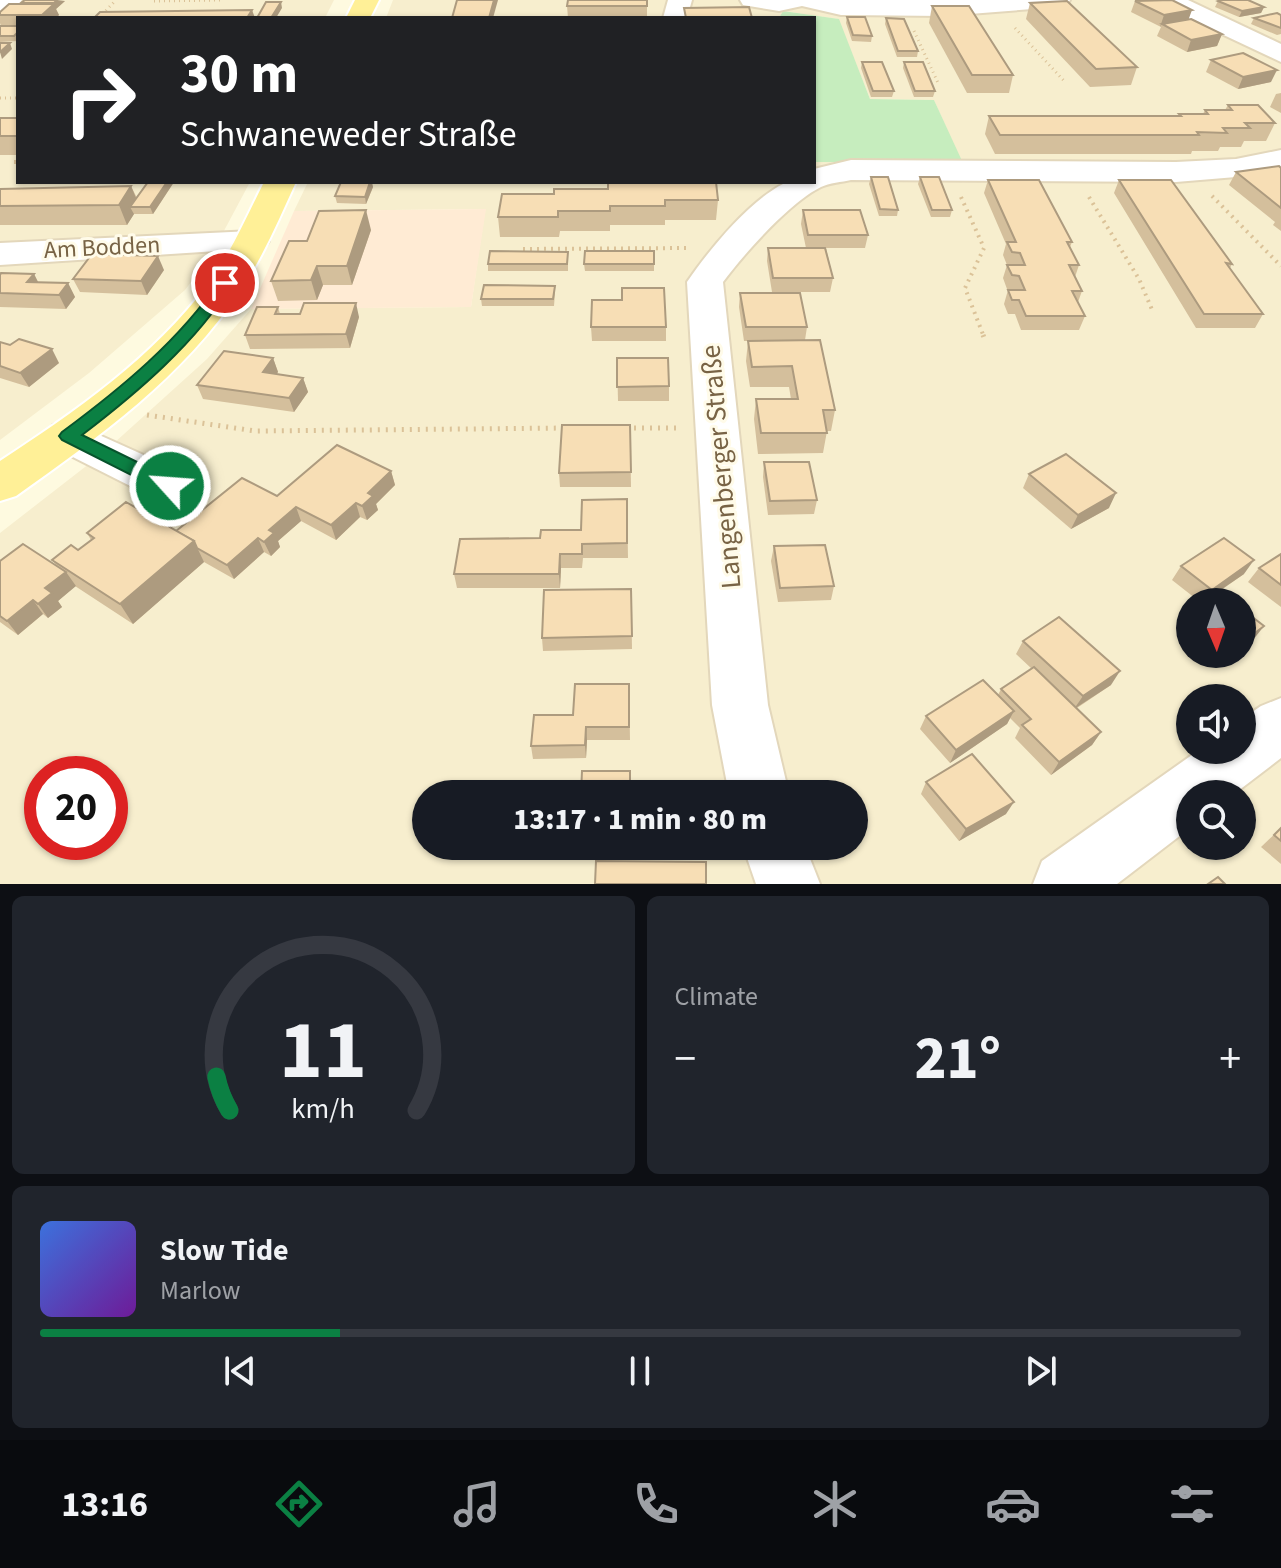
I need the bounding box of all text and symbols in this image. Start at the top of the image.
text: 30 m [180,35,298,114]
icon: right [48,48,152,152]
text: Schwaneweder Straße [180,109,517,160]
street label: Am Bodden [43,227,161,268]
pin [191,249,259,317]
icon: arrive [203,261,247,305]
street label: Langenberger Straße [690,343,752,591]
position arrow [128,444,212,528]
north arrow [1176,588,1256,668]
map controls [1176,588,1256,860]
button: sound [1176,684,1256,764]
speed limit sign: 20 [24,756,128,860]
button: search [1176,780,1256,860]
text: 13:17 · 1 min · 80 m [513,798,767,841]
text: Climate [675,978,758,1015]
text: 11 [279,992,367,1110]
text: 21° [915,1017,1001,1102]
text: − [675,1028,696,1091]
text: + [1219,1028,1241,1091]
text: km/h [292,1089,355,1129]
text: Slow Tide [160,1229,289,1272]
text: Marlow [160,1272,240,1309]
icon: previous [218,1349,262,1393]
icon: pause [618,1349,662,1393]
icon: next [1019,1349,1063,1393]
icon: directions [271,1476,327,1532]
icon: music [449,1476,505,1532]
icon: phone [628,1476,684,1532]
icon: climate [807,1476,863,1532]
icon: car [985,1476,1041,1532]
icon: filters [1164,1476,1220,1532]
text: 13:16 [61,1479,148,1530]

